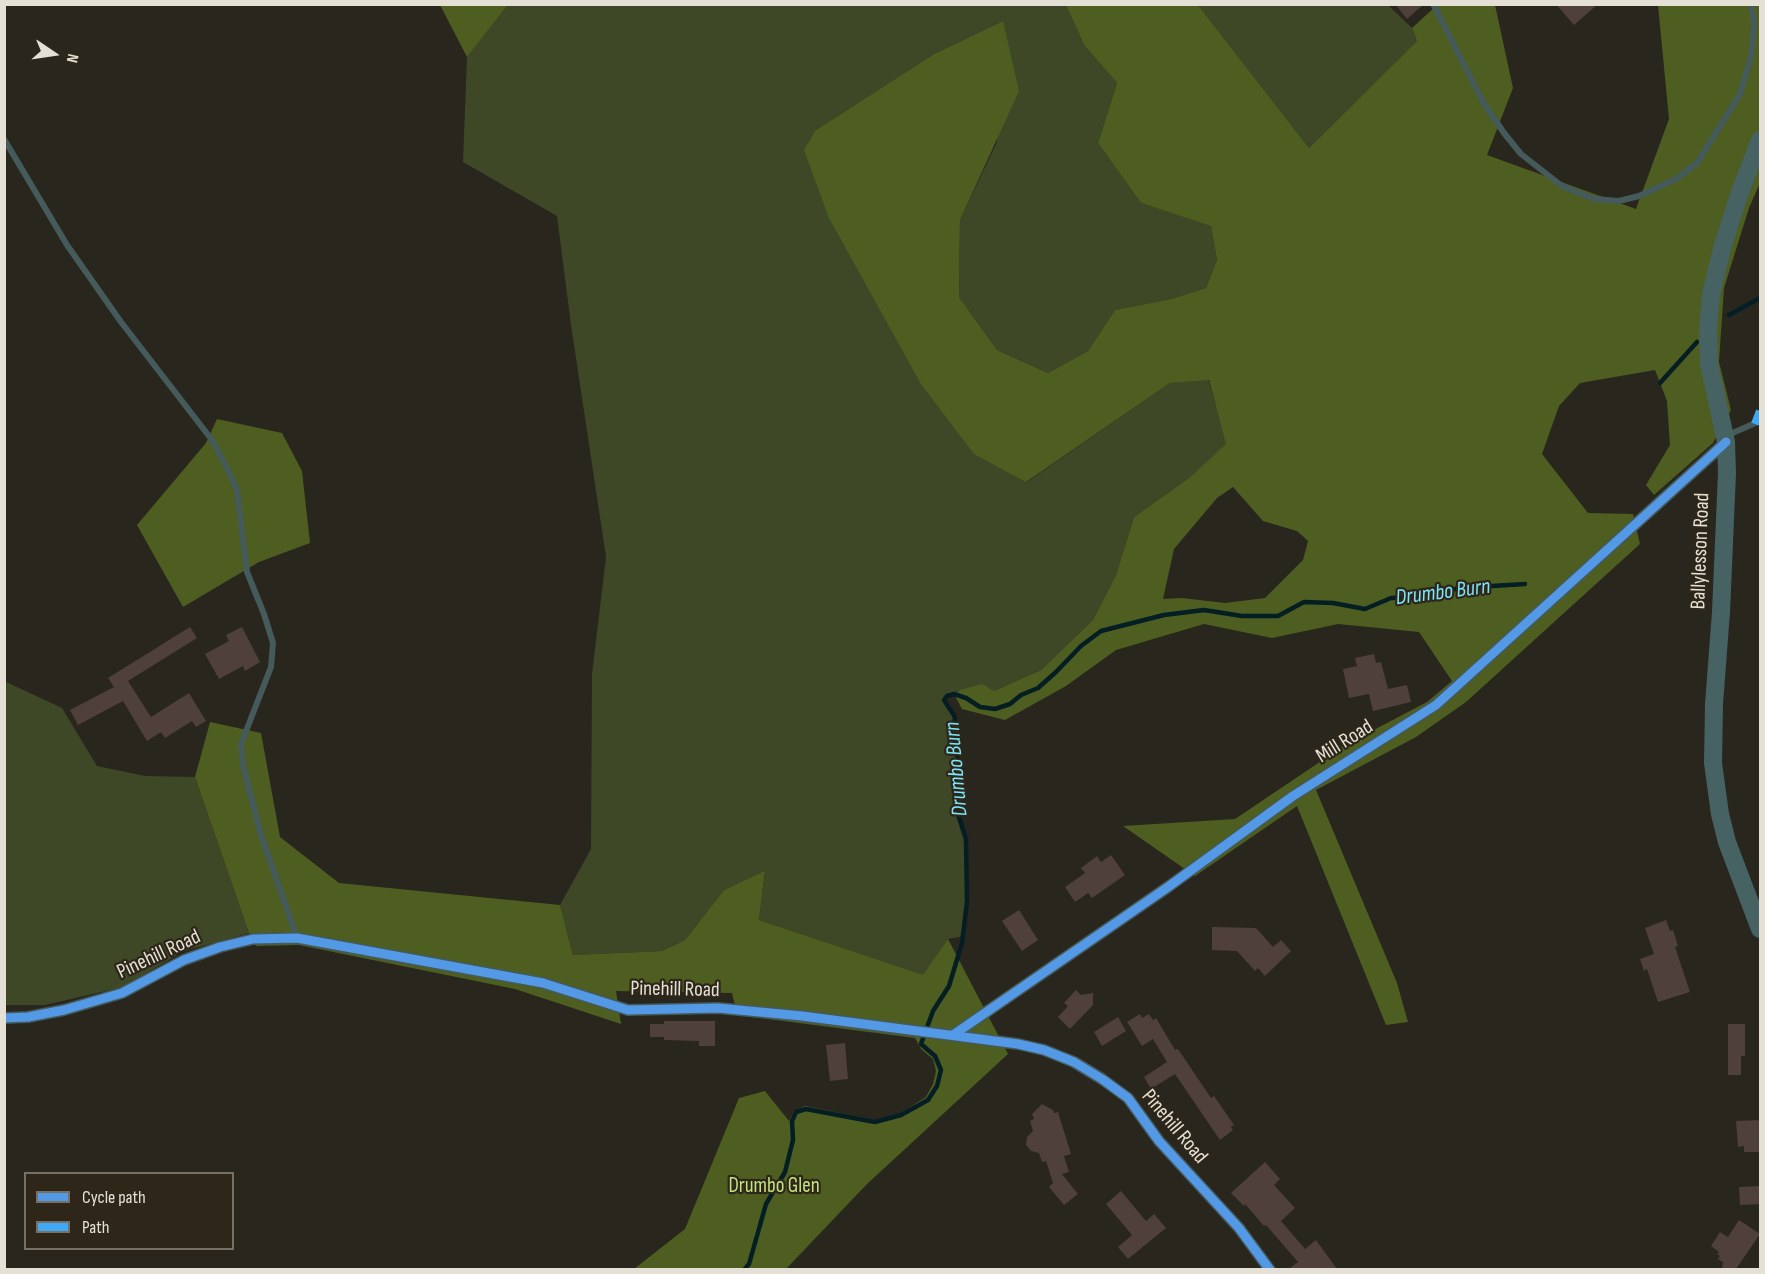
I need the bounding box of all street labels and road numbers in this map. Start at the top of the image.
street label: Ballylesson Road [1686,492,1716,610]
street label: Mill Road [1312,715,1378,769]
street label: Pinehill Road [113,925,205,985]
street label: Pinehill Road [630,977,720,1003]
street label: Pinehill Road [1136,1085,1212,1169]

